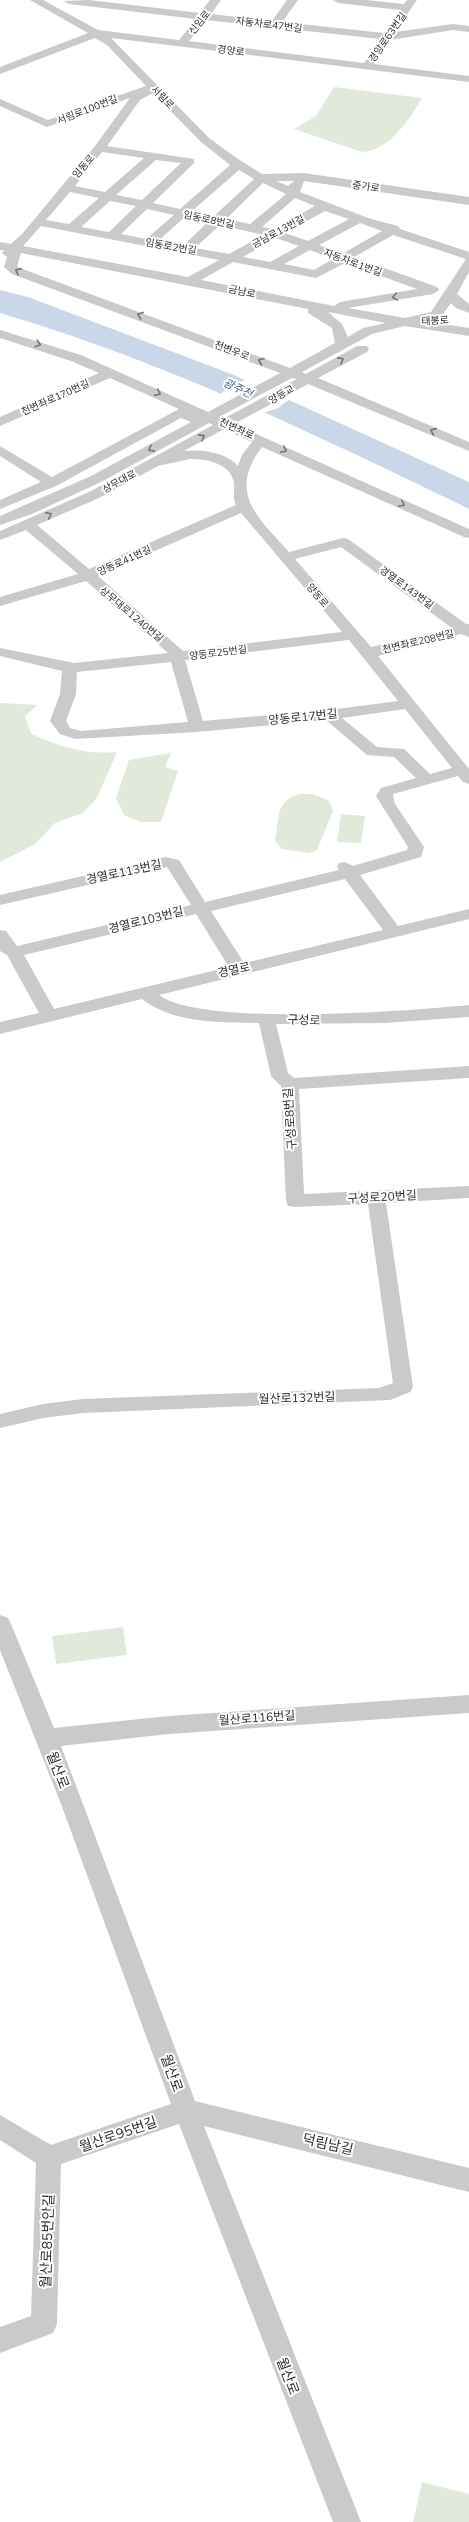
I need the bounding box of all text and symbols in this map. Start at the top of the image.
street label: 신임로 [186,7,214,38]
street label: 경양로63번길 [365,10,410,65]
street label: 자동차로47번길 [235,14,303,36]
street label: 경양로 [216,42,245,60]
street label: 서림로 [148,83,177,112]
street label: 서림로100번길 [55,92,120,128]
street label: 임동로 [69,152,98,182]
street label: 중가로 [351,178,381,196]
street label: 임동로8번길 [182,208,236,232]
street label: 금남로13번길 [250,212,307,252]
street label: 임동로2번길 [144,236,198,258]
street label: 자동차로1번길 [322,246,384,280]
one-way arrow [14,268,22,275]
street label: 금남로 [227,282,257,302]
one-way arrow [392,292,398,300]
one-way arrow [136,312,143,320]
street label: 태봉로 [421,313,449,329]
street label: 천변우로 [212,338,251,364]
one-way arrow [34,339,41,348]
one-way arrow [258,357,265,365]
one-way arrow [337,357,345,365]
water label: 광주천 [221,375,256,402]
street label: 천변좌로170번길 [19,377,92,419]
street label: 양동교 [266,382,297,408]
one-way arrow [154,389,161,397]
street label: 천변좌로 [217,415,256,443]
one-way arrow [430,428,438,436]
one-way arrow [198,434,205,441]
one-way arrow [148,444,155,451]
one-way arrow [280,445,287,453]
street label: 상무대로 [100,467,139,497]
one-way arrow [398,499,406,507]
one-way arrow [44,512,52,520]
street label: 양동로41번길 [95,543,154,579]
street label: 경열로143번길 [376,563,436,612]
street label: 양동로 [303,581,331,611]
street label: 상무대로1240번길 [97,584,166,646]
street label: 천변좌로208번길 [381,627,455,657]
street label: 양동로25번길 [188,643,248,663]
street label: 양동로17번길 [268,705,338,729]
street label: 경열로113번길 [85,856,163,888]
street label: 경열로103번길 [107,903,185,937]
street label: 경열로 [216,958,252,982]
street label: 구성로 [287,1011,321,1029]
street label: 구성로8번길 [280,1087,300,1151]
street label: 구성로20번길 [347,1187,417,1207]
street label: 월산로132번길 [258,1389,336,1407]
street label: 월산로116번길 [218,1707,296,1729]
street label: 월산로 [42,1749,73,1792]
street label: 월산로 [156,2052,187,2095]
street label: 월산로95번길 [77,2112,160,2157]
street label: 덕림남길 [301,2129,355,2160]
street label: 월산로85번안길 [36,2194,59,2288]
street label: 월산로 [272,2355,303,2398]

